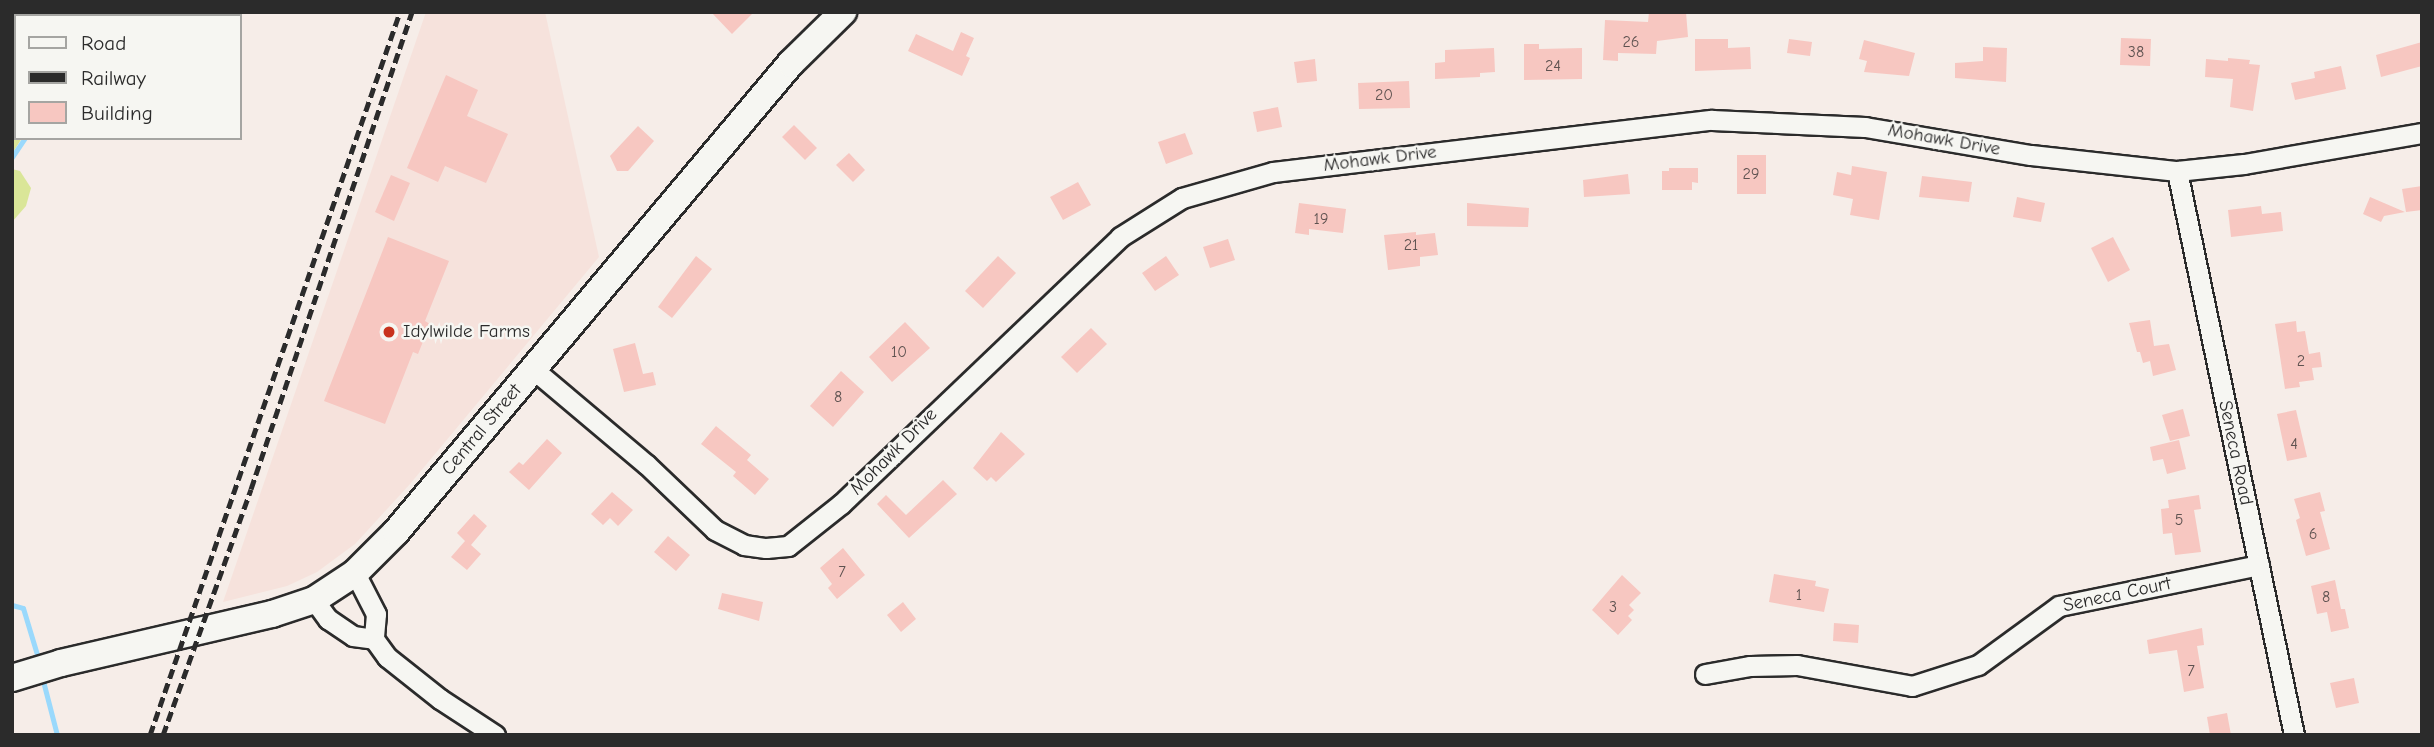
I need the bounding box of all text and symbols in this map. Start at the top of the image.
legend [14,14,242,140]
text: Road [81,31,126,55]
house number: 26 [1622,32,1640,52]
house number: 38 [2128,42,2144,62]
house number: 24 [1545,56,1561,76]
text: Railway [81,66,146,90]
house number: 20 [1375,85,1393,105]
text: Building [81,101,153,125]
street label: Mohawk Drive [1886,119,2002,161]
street label: Mohawk Drive [1322,141,1438,177]
house number: 29 [1743,164,1759,184]
house number: 19 [1314,209,1328,229]
house number: 21 [1404,235,1418,255]
place label: Idylwilde Farms [403,321,530,343]
marker: Idylwilde Farms [381,324,397,340]
house number: 10 [891,342,907,362]
house number: 2 [2297,351,2305,371]
street label: Central Street [437,380,527,480]
house number: 8 [834,387,842,407]
street label: Seneca Road [2213,399,2257,507]
street label: Mohawk Drive [846,404,942,500]
house number: 4 [2290,434,2298,454]
house number: 5 [2175,510,2183,530]
house number: 6 [2309,524,2317,544]
house number: 7 [838,562,846,582]
street label: Seneca Court [2061,572,2173,618]
house number: 1 [1796,585,1802,605]
house number: 8 [2322,587,2330,607]
house number: 3 [1609,597,1617,617]
house number: 7 [2187,661,2195,681]

